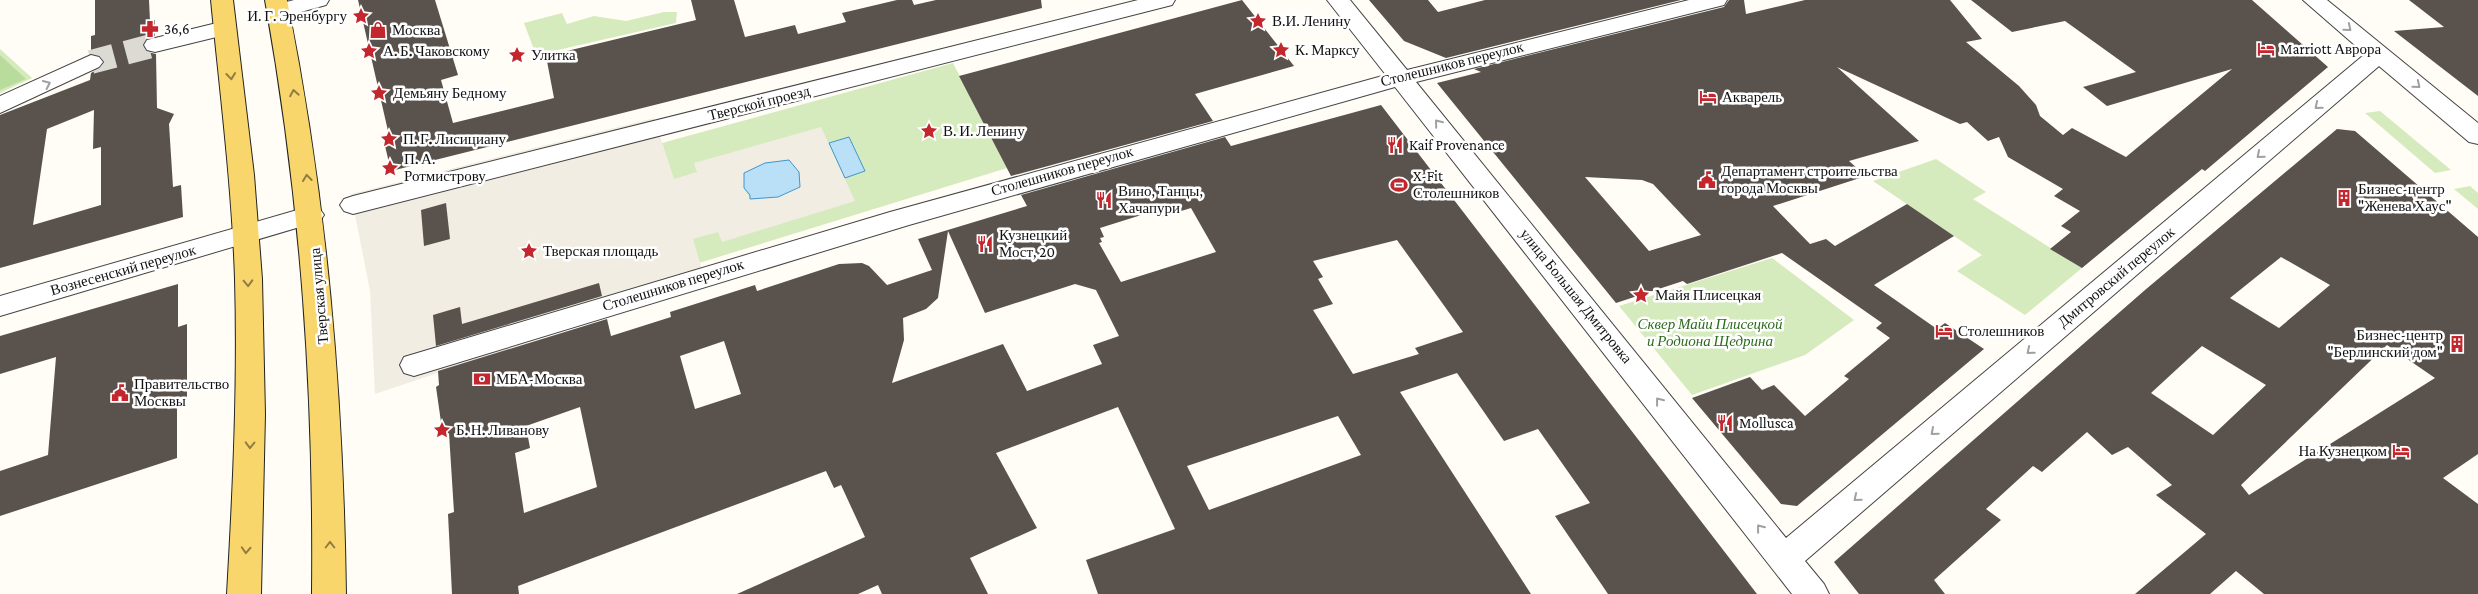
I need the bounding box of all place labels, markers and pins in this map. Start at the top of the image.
place icon: И. Г. Эренбургу [351,6,371,26]
place label: И. Г. Эренбургу [247,8,347,24]
place icon: В.И. Ленину [1248,11,1268,31]
place label: В.И. Ленину [1272,13,1351,29]
pharmacy icon: 36,6 [140,19,160,39]
shop icon: Москва [368,20,388,40]
place label: 36,6 [164,21,190,37]
place label: Москва [392,22,441,38]
hotel icon: Marriott Аврора [2256,39,2276,59]
place icon: К. Марксу [1271,40,1291,60]
place icon: А. Б. Чаковскому [359,41,379,61]
place label: Marriott Аврора [2280,41,2382,57]
place label: К. Марксу [1295,42,1360,58]
place label: А. Б. Чаковскому [383,43,490,59]
place icon: Улитка [507,45,527,65]
place label: Улитка [531,47,576,63]
place icon: Демьяну Бедному [369,83,389,103]
place label: Демьяну Бедному [393,85,507,101]
hotel icon: Акварель [1698,87,1718,107]
place label: Акварель [1722,89,1782,105]
place icon: В. И. Ленину [919,121,939,141]
place label: В. И. Ленину [943,123,1025,139]
place icon: П. Г. Лисициану [379,129,399,149]
place label: П. Г. Лисициану [403,131,507,147]
restaurant icon: Kaif Provenance [1385,135,1405,155]
place label: Kaif Provenance [1409,137,1505,153]
place label: П. А. Ротмистрову [404,151,486,184]
place icon: П. А. Ротмистрову [380,158,400,178]
place label: Департамент строительства города Москвы [1721,163,1898,196]
place label: X-Fit Столешников [1413,168,1499,201]
public building icon: Департамент строительства города Москвы [1697,170,1717,190]
sports icon: X-Fit Столешников [1389,175,1409,195]
place label: Бизнес-центр "Женева Хаус" [2358,181,2452,214]
place label: Вино, Танцы, Хачапури [1118,183,1203,216]
building icon: Бизнес-центр "Женева Хаус" [2334,188,2354,208]
restaurant icon: Вино, Танцы, Хачапури [1094,190,1114,210]
place label: Кузнецкий Мост, 20 [999,227,1067,260]
restaurant icon: Кузнецкий Мост, 20 [975,234,995,254]
place icon: Тверская площадь [519,241,539,261]
place label: Тверская площадь [543,243,659,259]
place icon: Майя Плисецкая [1631,285,1651,305]
place label: Майя Плисецкая [1655,287,1761,303]
hotel icon: Столешников [1934,321,1954,341]
place label: Столешников [1958,323,2044,339]
place label: Бизнес-центр "Берлинский дом" [2327,327,2443,360]
building icon: Бизнес-центр "Берлинский дом" [2447,334,2467,354]
bank icon: МБА-Москва [472,369,492,389]
place label: МБА-Москва [496,371,583,387]
place label: Правительство Москвы [134,376,229,409]
public building icon: Правительство Москвы [110,383,130,403]
restaurant icon: Mollusca [1715,413,1735,433]
place label: Mollusca [1739,415,1794,431]
place icon: Б. Н. Ливанову [432,420,452,440]
place label: Б. Н. Ливанову [456,422,550,438]
hotel icon: На Кузнецком [2391,441,2411,461]
place label: На Кузнецком [2298,443,2387,459]

